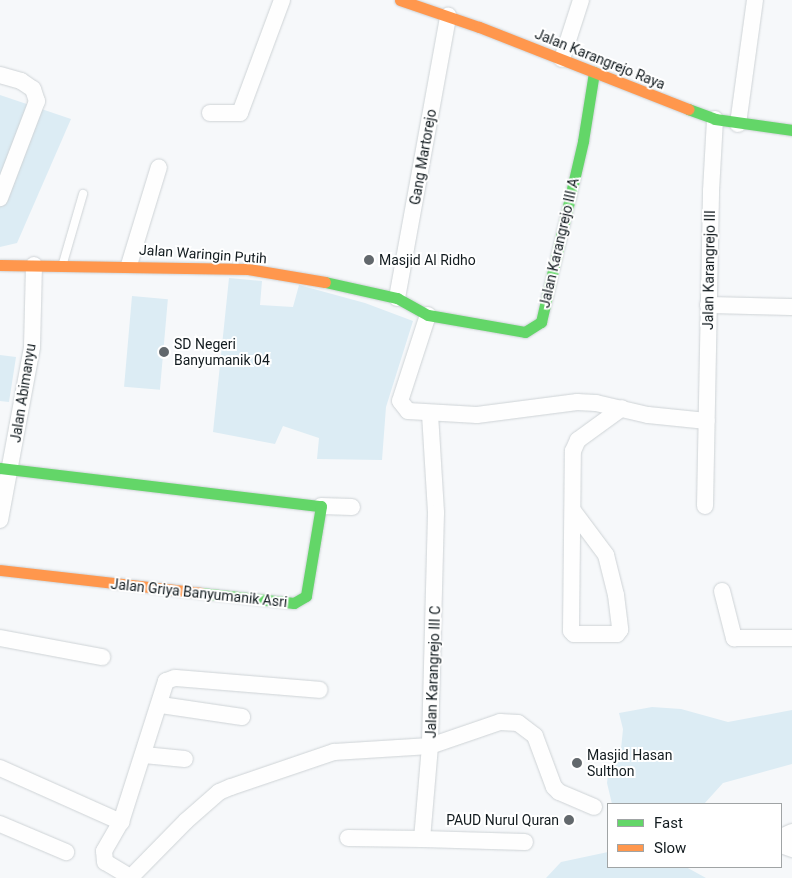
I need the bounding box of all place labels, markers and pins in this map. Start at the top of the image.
place label: Masjid Al Ridho [379,252,476,268]
marker: Masjid Al Ridho [363,254,375,266]
place label: SD Negeri Banyumanik 04 [174,336,270,368]
marker: SD Negeri Banyumanik 04 [158,346,170,358]
place label: Masjid Hasan Sulthon [587,747,672,780]
marker: Masjid Hasan Sulthon [571,757,583,769]
place label: PAUD Nurul Quran [446,812,559,828]
marker: PAUD Nurul Quran [563,814,575,826]

